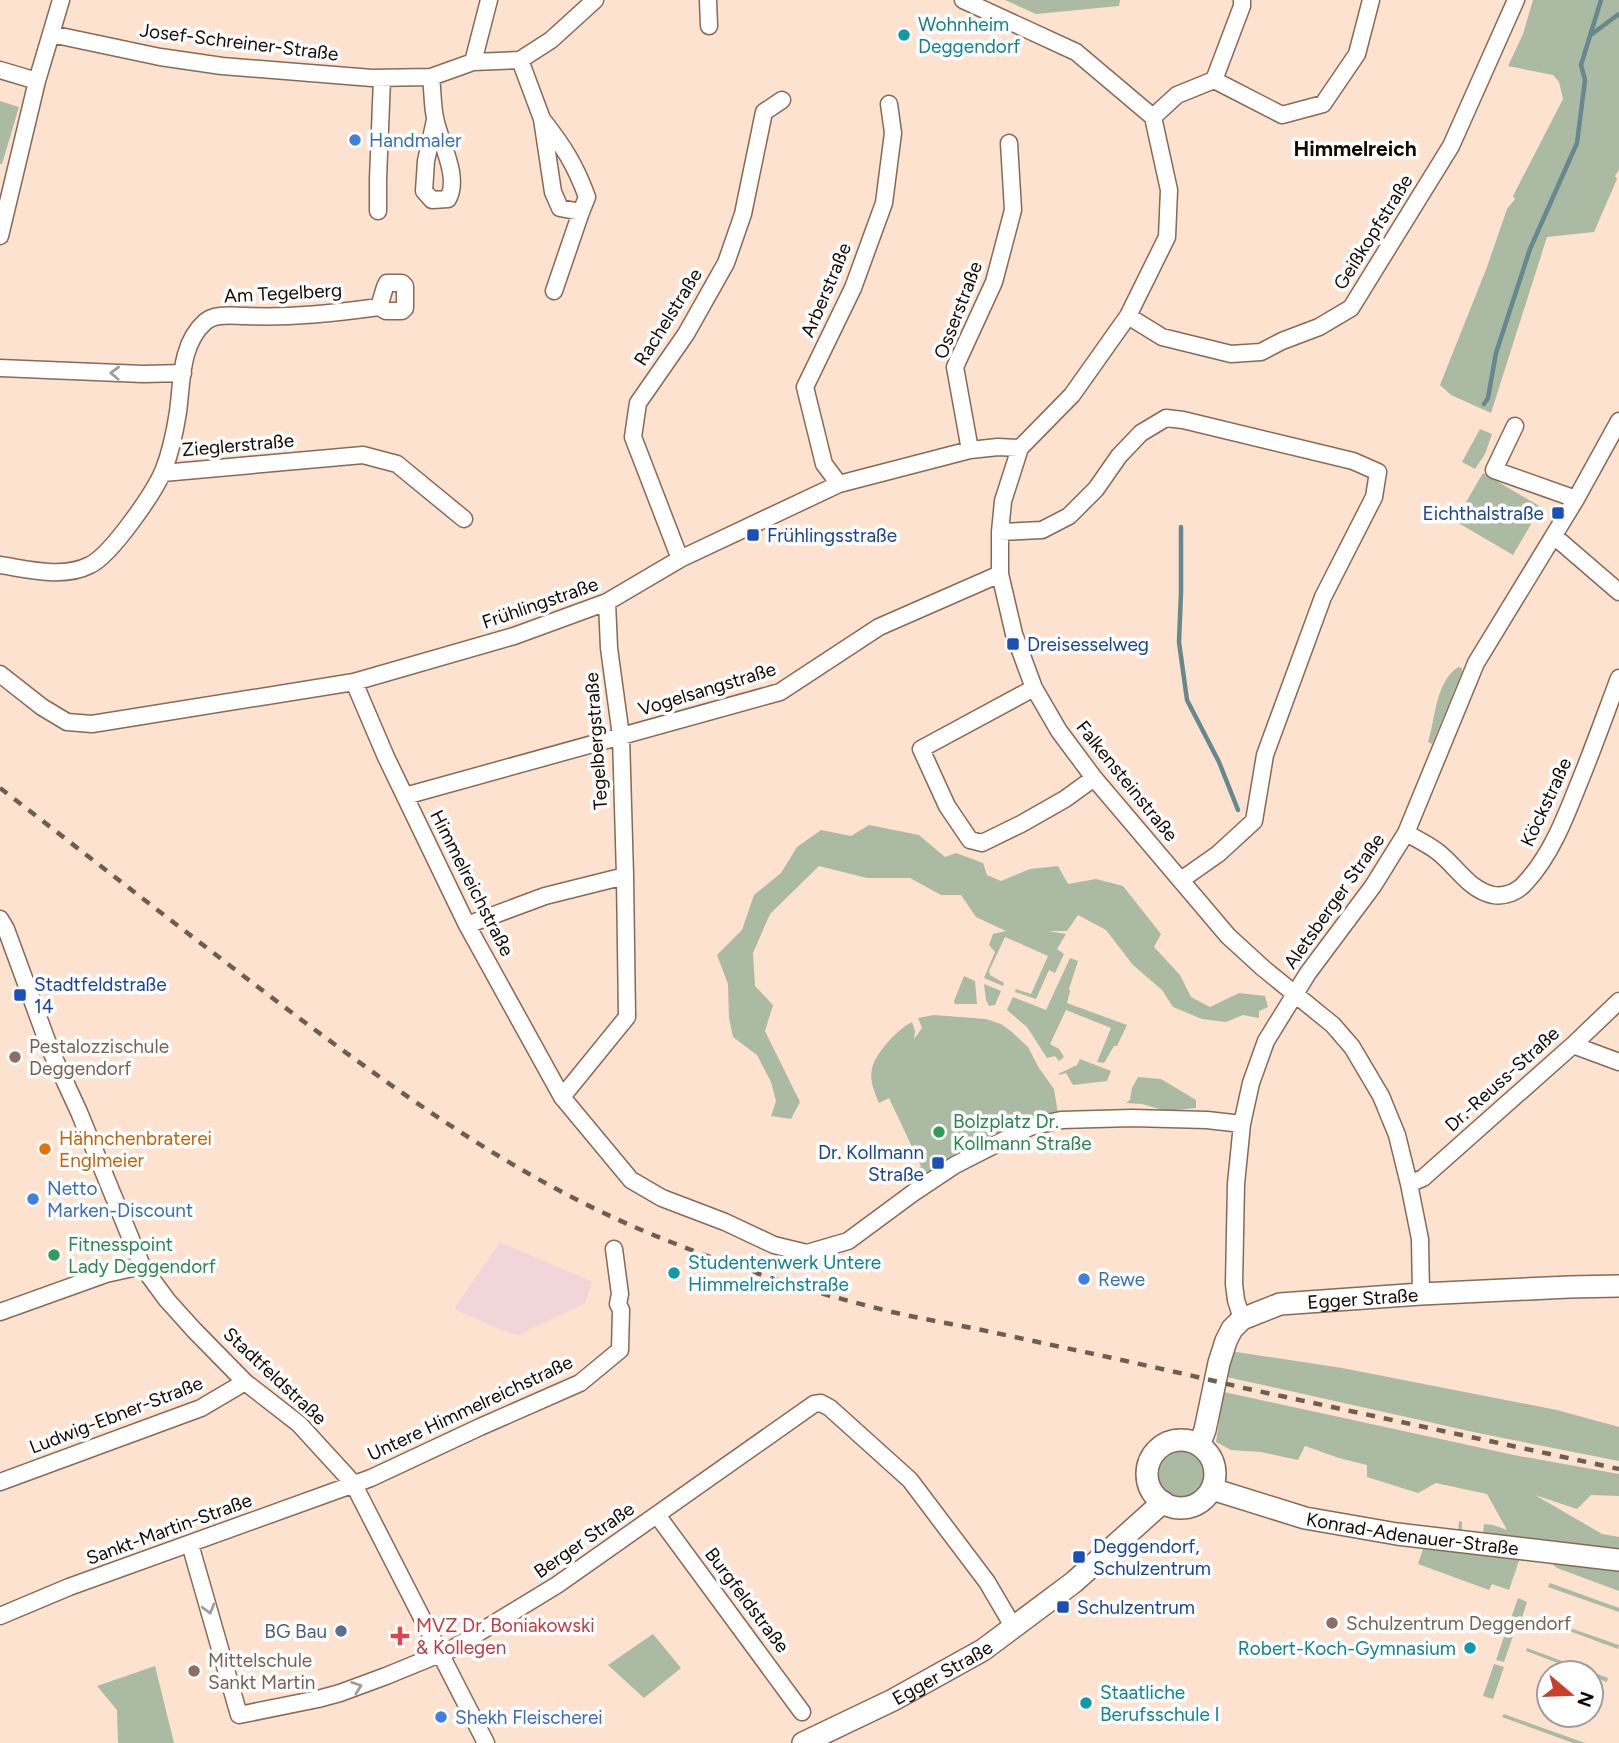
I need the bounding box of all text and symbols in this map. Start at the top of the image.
place label: Wohnheim Deggendorf [918,13,1020,58]
street label: Josef-Schreiner-Straße [138,18,340,66]
marker: Wohnheim Deggendorf [896,27,912,43]
place label: Handmaler [369,129,462,152]
marker: Handmaler [347,132,363,148]
district label: Himmelreich [1293,136,1417,161]
street label: Geißkopfstraße [1328,170,1418,294]
street label: Arberstraße [796,239,856,341]
street label: Osserstraße [929,258,987,362]
street label: Rachelstraße [629,264,707,370]
street label: Am Tegelberg [223,278,343,308]
one-way arrow [109,365,120,381]
street label: Zieglerstraße [181,429,295,461]
place label: Eichthalstraße [1423,502,1544,525]
marker: Eichthalstraße [1550,505,1566,521]
place label: Frühlingsstraße [767,524,897,547]
marker: Frühlingsstraße [745,527,761,543]
street label: Frühlingstraße [479,572,601,634]
place label: Dreisesselweg [1027,633,1149,656]
marker: Dreisesselweg [1005,636,1021,652]
street label: Vogelsangstraße [635,657,779,721]
street label: Tegelbergstraße [580,672,612,810]
street label: Falkensteinstraße [1071,716,1183,846]
street label: Köckstraße [1515,754,1577,850]
street label: Himmelreichstraße [425,806,519,960]
street label: Aletsberger Straße [1279,829,1389,973]
place label: Stadtfeldstraße 14 [34,973,167,1018]
marker: Stadtfeldstraße 14 [12,987,28,1003]
street label: Dr.-Reuss-Straße [1440,1022,1564,1136]
place label: Pestalozzischule Deggendorf [29,1035,169,1080]
marker: Pestalozzischule Deggendorf [7,1049,23,1065]
place label: Bolzplatz Dr. Kollmann Straße [953,1110,1092,1155]
marker: Bolzplatz Dr. Kollmann Straße [931,1124,947,1140]
place label: Hähnchenbraterei Englmeier [59,1127,212,1172]
marker: Hähnchenbraterei Englmeier [37,1141,53,1157]
place label: Dr. Kollmann Straße [818,1141,924,1186]
marker: Dr. Kollmann Straße [930,1155,946,1171]
place label: Netto Marken-Discount [47,1177,193,1222]
marker: Netto Marken-Discount [25,1191,41,1207]
place label: Fitnesspoint Lady Deggendorf [68,1233,216,1278]
marker: Fitnesspoint Lady Deggendorf [46,1247,62,1263]
place label: Studentenwerk Untere Himmelreichstraße [688,1251,881,1296]
marker: Studentenwerk Untere Himmelreichstraße [666,1265,682,1281]
place label: Rewe [1098,1268,1145,1291]
marker: Rewe [1076,1271,1092,1287]
street label: Egger Straße [1306,1283,1419,1314]
street label: Stadtfeldstraße [219,1322,331,1430]
street label: Untere Himmelreichstraße [364,1350,576,1466]
street label: Ludwig-Ebner-Straße [26,1371,206,1459]
street label: Sankt-Martin-Straße [83,1488,255,1570]
street label: Berger Straße [529,1497,639,1583]
street label: Konrad-Adenauer-Straße [1304,1507,1520,1560]
place label: Deggendorf, Schulzentrum [1093,1535,1211,1580]
street label: Burgfeldstraße [700,1543,794,1657]
marker: Deggendorf, Schulzentrum [1071,1549,1087,1565]
place label: Schulzentrum [1077,1596,1195,1619]
marker: Schulzentrum [1055,1599,1071,1615]
one-way arrow [200,1603,215,1615]
place label: Schulzentrum Deggendorf [1346,1612,1571,1635]
place label: MVZ Dr. Boniakowski & Kollegen [416,1614,595,1659]
marker: Schulzentrum Deggendorf [1324,1615,1340,1631]
place label: BG Bau [264,1620,327,1643]
marker: BG Bau [333,1623,349,1639]
marker: MVZ Dr. Boniakowski & Kollegen [390,1626,410,1646]
street label: Egger Straße [888,1635,997,1710]
place label: Robert-Koch-Gymnasium [1238,1637,1456,1660]
marker: Robert-Koch-Gymnasium [1462,1640,1478,1656]
place label: Mittelschule Sankt Martin [208,1649,315,1694]
north arrow [1535,1659,1605,1729]
marker: Mittelschule Sankt Martin [186,1663,202,1679]
one-way arrow [350,1681,362,1695]
place label: Staatliche Berufsschule I [1100,1681,1220,1726]
text: N [1572,1689,1599,1710]
marker: Staatliche Berufsschule I [1078,1695,1094,1711]
place label: Shekh Fleischerei [455,1706,603,1729]
marker: Shekh Fleischerei [433,1709,449,1725]

